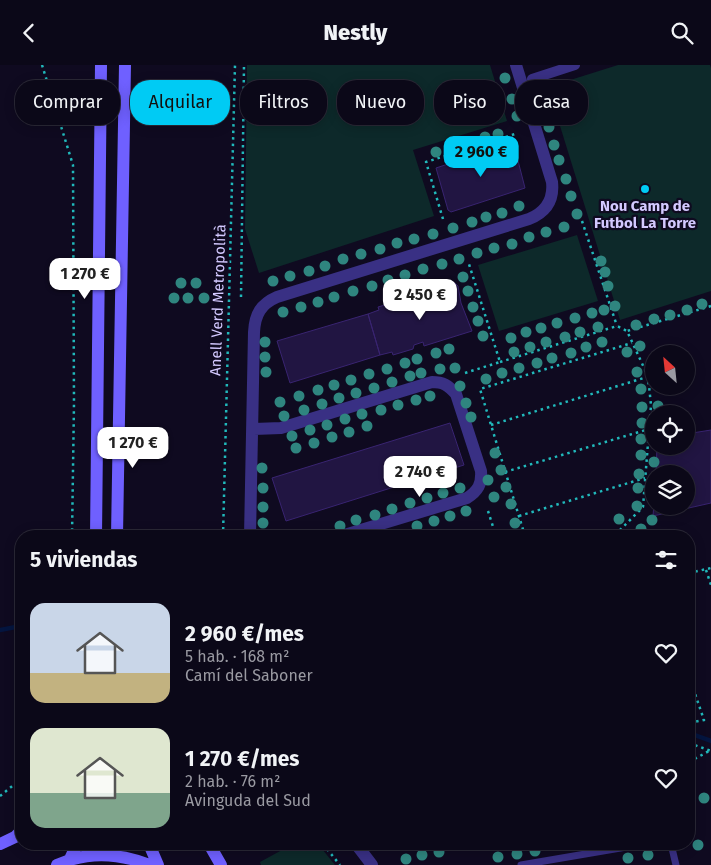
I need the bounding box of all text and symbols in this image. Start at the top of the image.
icon: back [15,19,43,47]
text: Nestly [324,19,387,46]
icon: search [668,19,696,47]
chip: Comprar [15,80,120,125]
chip: Alquilar [130,80,230,125]
chip: Filtros [240,80,327,125]
chip: Nuevo [337,80,424,125]
chip: Piso [434,80,505,125]
chip: Casa [515,80,588,125]
pin: 2 960 € [435,135,527,178]
text: 2 960 € [455,142,507,161]
marker: Nou Camp de Futbol La Torre [639,183,651,195]
place label: Nou Camp de Futbol La Torre [594,197,696,232]
street label: Anell Verd Metropolità [206,224,230,376]
pin: 1 270 € [39,257,131,300]
text: 1 270 € [60,264,110,283]
pin: 2 450 € [374,279,466,321]
text: 2 450 € [394,285,446,304]
north arrow [645,345,695,395]
map controls [645,345,695,515]
button: locate [645,405,695,455]
pin: 1 270 € [87,427,179,469]
text: 1 270 € [108,433,158,452]
pin: 2 740 € [374,455,466,498]
text: 2 740 € [395,462,445,481]
button: layers [645,465,695,515]
icon: filters [652,546,680,574]
text: 5 viviendas [30,547,137,573]
text: 2 960 €/mes [185,621,304,647]
icon: home [70,623,130,683]
icon: heart [652,639,680,667]
text: 5 hab. · 168 m² [185,647,289,666]
text: Camí del Saboner [185,666,313,685]
text: 1 270 €/mes [185,746,299,772]
icon: home [70,748,130,808]
icon: heart [652,764,680,792]
text: 2 hab. · 76 m² [185,772,280,791]
text: Avinguda del Sud [185,791,311,810]

